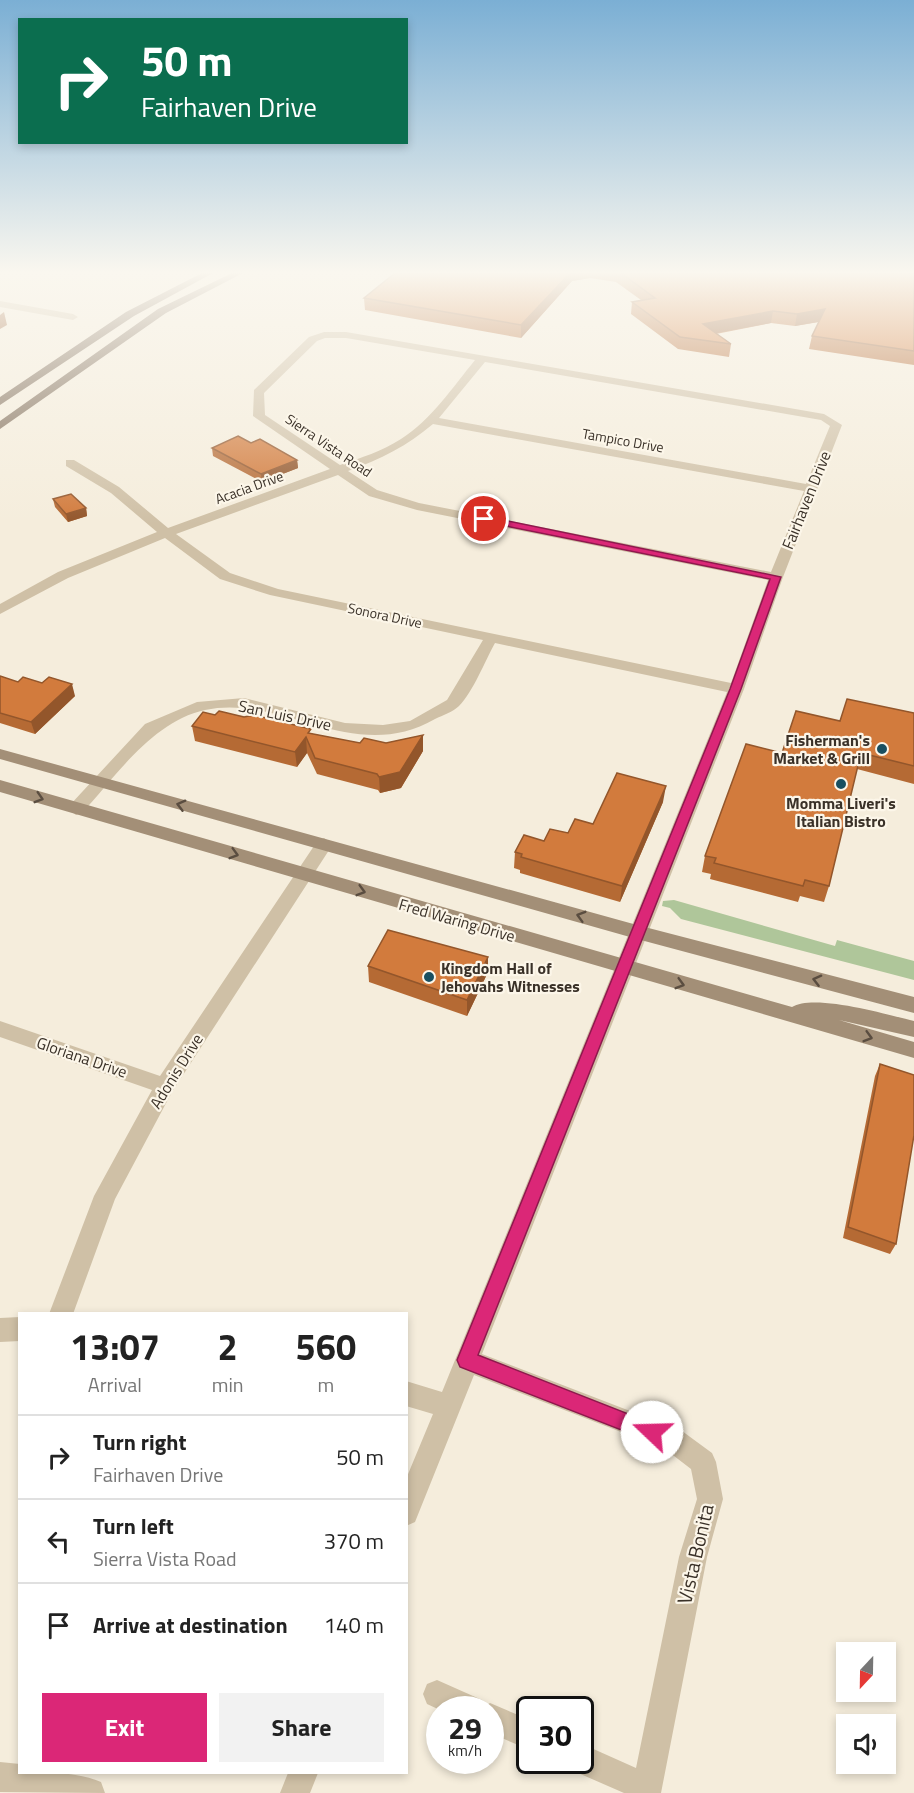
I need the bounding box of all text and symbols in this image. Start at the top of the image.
text: 50 m [141,28,233,92]
icon: right [42,42,120,120]
text: Fairhaven Drive [141,86,317,127]
street label: Sierra Vista Road [281,408,377,482]
street label: Tampico Drive [581,423,665,457]
street label: Fairhaven Drive [775,447,837,553]
street label: Acacia Drive [212,465,286,509]
pin [458,493,509,544]
icon: arrive [467,502,500,535]
street label: Sonora Drive [346,597,424,633]
street label: San Luis Drive [236,693,334,737]
place label: Fisherman's Market & Grill [773,728,870,770]
marker: Fisherman's Market & Grill [875,742,889,756]
marker: Momma Liveri's Italian Bistro [834,777,848,791]
one-way arrow [33,791,43,803]
place label: Momma Liveri's Italian Bistro [786,791,896,833]
one-way arrow [176,800,187,812]
one-way arrow [228,847,239,859]
one-way arrow [355,884,366,896]
street label: Fred Waring Drive [396,892,518,948]
one-way arrow [576,911,587,923]
place label: Kingdom Hall of Jehovahs Witnesses [441,956,580,998]
marker: Kingdom Hall of Jehovahs Witnesses [422,970,436,984]
one-way arrow [812,975,822,988]
one-way arrow [675,977,685,990]
street label: Adonis Drive [143,1029,209,1113]
street label: Gloriana Drive [34,1030,130,1084]
one-way arrow [862,1030,873,1042]
text: 13:07 [70,1319,160,1374]
text: 2 [218,1319,238,1374]
text: 560 [296,1319,356,1374]
text: Arrival [88,1369,142,1400]
text: min [212,1369,244,1400]
text: m [317,1369,334,1400]
position arrow [620,1400,684,1464]
text: Turn right [93,1425,187,1459]
text: 50 m [336,1440,384,1474]
icon: right [42,1441,75,1474]
text: Fairhaven Drive [93,1459,223,1490]
street label: Vista Bonita [668,1501,722,1607]
text: Turn left [93,1509,174,1543]
text: 370 m [324,1524,384,1558]
icon: left [42,1525,75,1558]
text: Sierra Vista Road [93,1543,237,1574]
text: Arrive at destination [93,1608,288,1642]
text: 140 m [324,1608,384,1642]
icon: arrive [42,1609,75,1642]
north arrow [836,1642,896,1702]
map controls [836,1642,896,1774]
button: Exit [42,1693,207,1762]
button: Share [219,1693,384,1762]
speed limit sign: 30 [516,1696,594,1774]
text: 29 [448,1705,482,1751]
button: sound [836,1714,896,1774]
text: km/h [448,1739,482,1762]

